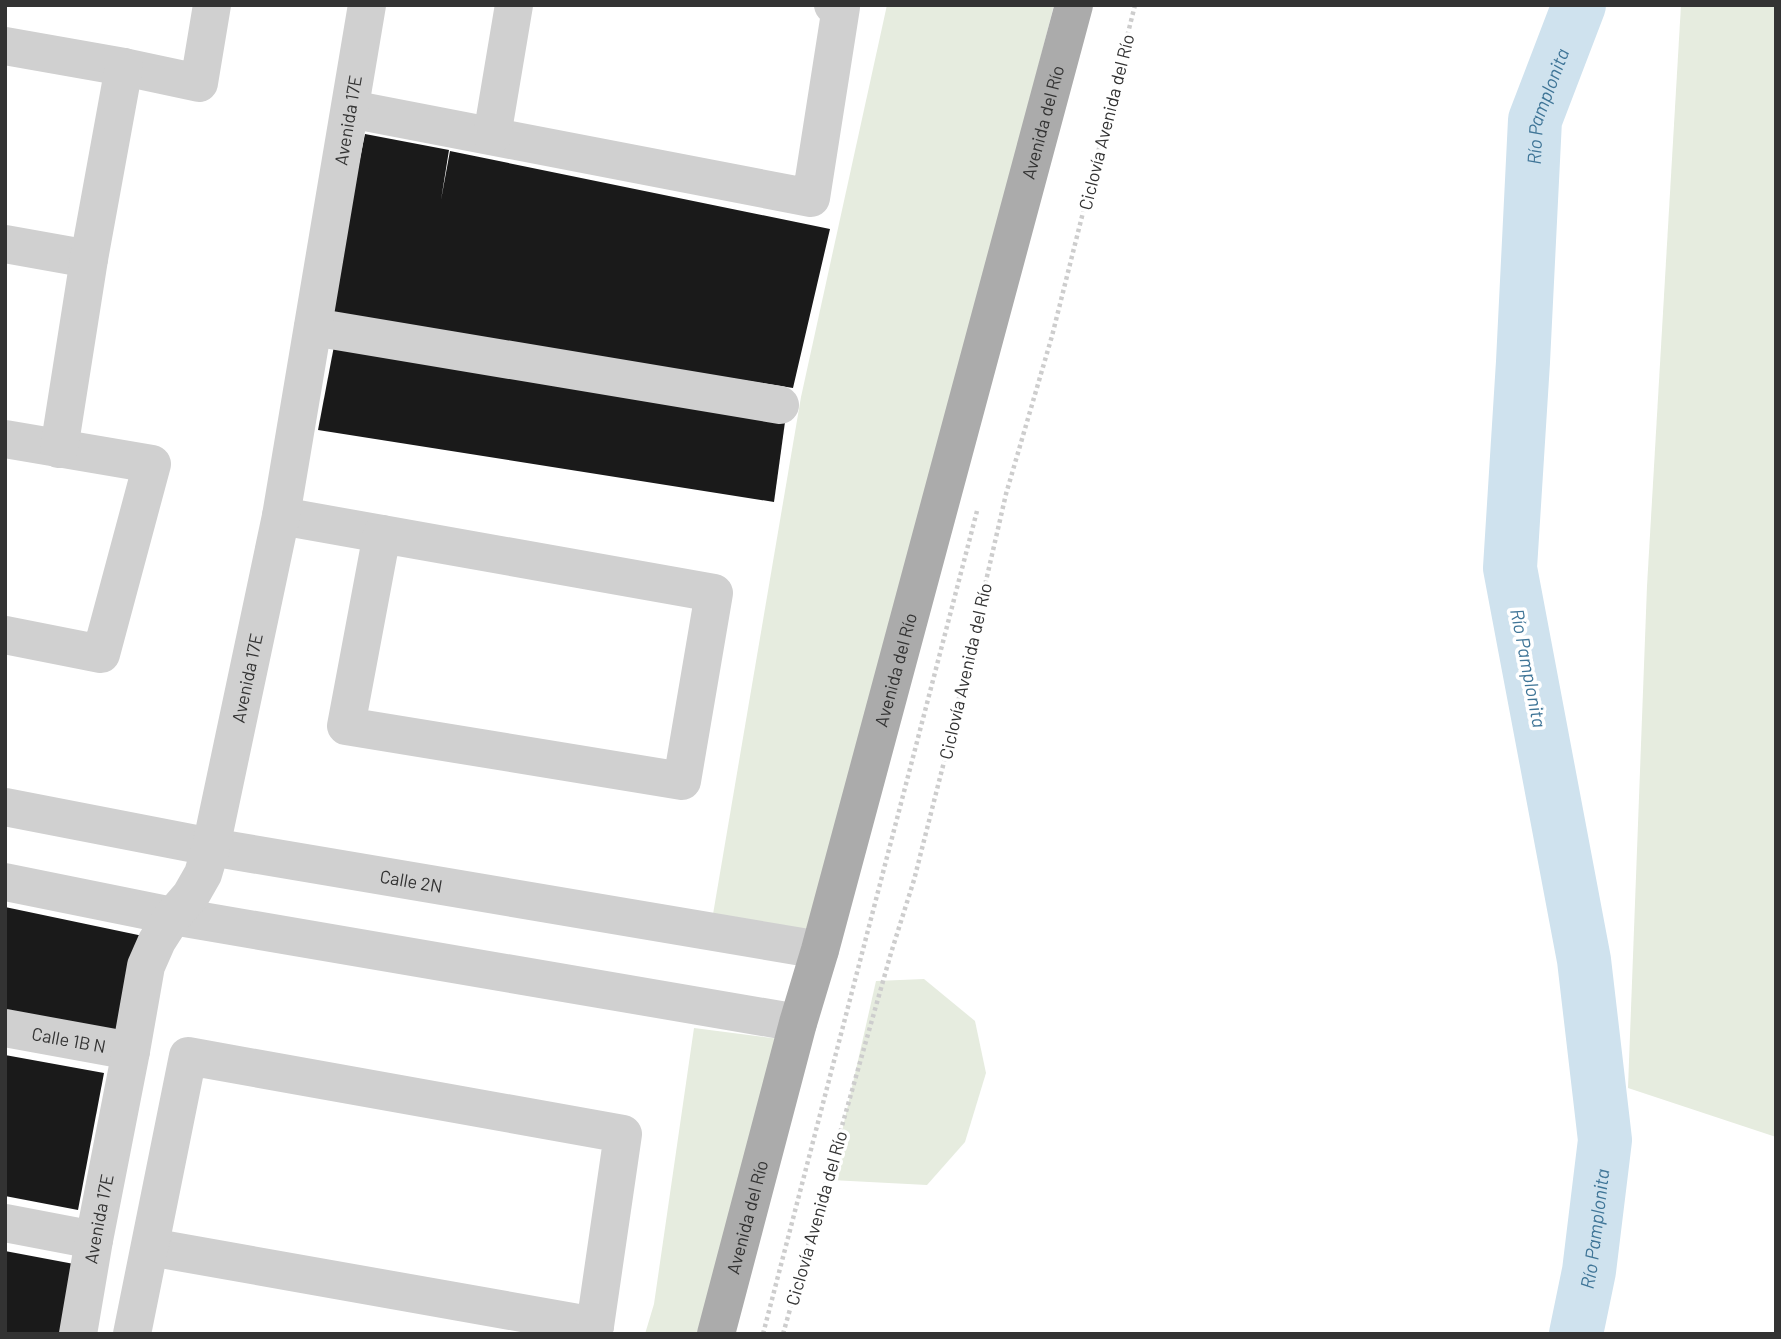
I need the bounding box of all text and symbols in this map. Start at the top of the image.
street label: Ciclovía Avenida del Río [1073,32,1139,212]
water label: Río Pamplonita [1521,45,1573,165]
street label: Avenida del Río [1017,63,1068,182]
street label: Avenida 17E [329,73,366,167]
street label: Ciclovía Avenida del Río [934,581,996,761]
water label: Río Pamplonita [1506,607,1552,729]
street label: Avenida del Río [869,610,921,729]
street label: Avenida 17E [227,631,267,725]
street label: Calle 2N [378,865,444,897]
street label: Calle 1B N [30,1022,108,1057]
street label: Ciclovía Avenida del Río [781,1128,851,1308]
street label: Avenida del Río [721,1158,772,1276]
water label: Río Pamplonita [1574,1167,1613,1291]
street label: Avenida 17E [79,1172,118,1265]

